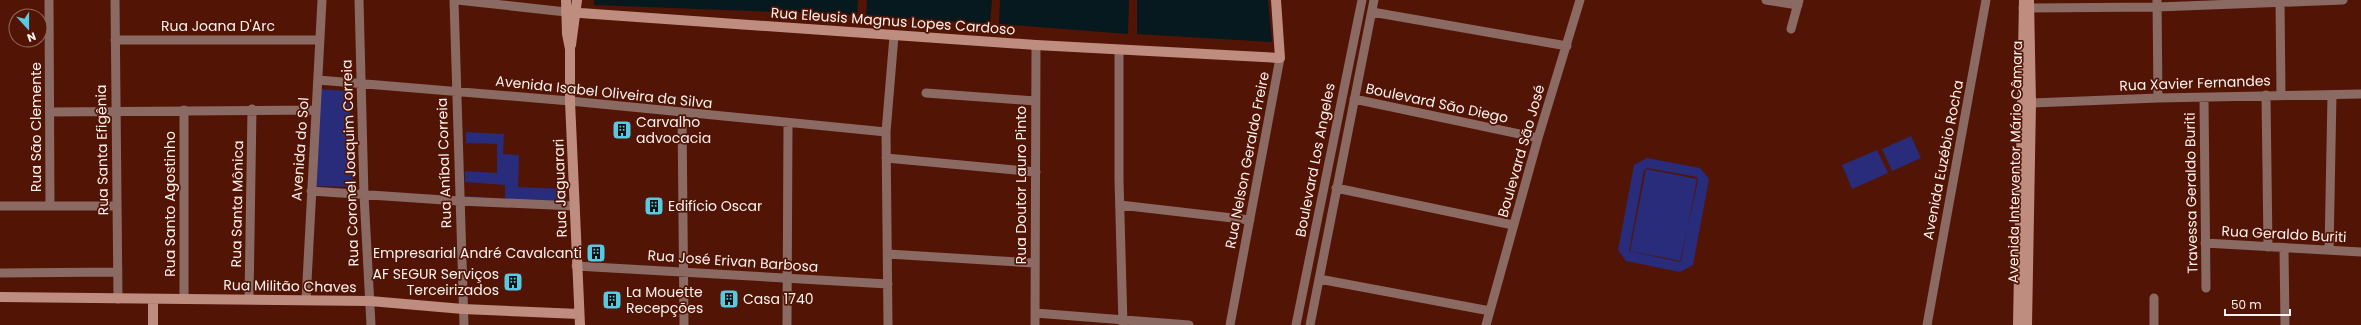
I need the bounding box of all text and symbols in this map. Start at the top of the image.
street label: Rua Eleusis Magnus Lopes Cardoso [770,2,1016,40]
north arrow [8,8,48,48]
street label: Rua Joana D'Arc [161,16,275,36]
text: N [25,28,38,46]
street label: Avenida Interventor Mário Câmara [2003,41,2027,283]
street label: Rua Coronel Joaquim Correia [336,59,364,267]
street label: Rua São Clemente [26,62,46,192]
street label: Rua Nelson Geraldo Freire [1220,70,1274,250]
street label: Rua Xavier Fernandes [2119,70,2271,96]
street label: Avenida Isabel Oliveira da Silva [495,71,713,113]
street label: Boulevard São Diego [1364,78,1510,128]
street label: Avenida Euzébio Rocha [1918,78,1968,242]
street label: Boulevard Los Angeles [1290,81,1340,239]
street label: Boulevard São José [1492,82,1550,220]
street label: Rua Santa Efigênia [91,84,113,216]
street label: Avenida do Sol [286,97,314,201]
street label: Rua Aníbal Correia [432,97,456,229]
street label: Rua Doutor Lauro Pinto [1011,106,1031,264]
place label: Carvalho advocacia [636,112,711,148]
street label: Travessa Geraldo Buriti [2180,112,2202,274]
building icon: Carvalho advocacia [611,119,633,141]
street label: Rua Santo Agostinho [160,131,180,277]
street label: Rua Jaguarari [548,138,572,238]
street label: Rua Santa Mônica [226,140,248,268]
building icon: Edifício Oscar [643,195,665,217]
place label: Edifício Oscar [668,196,762,216]
street label: Rua Geraldo Buriti [2221,221,2347,247]
building icon: Empresarial André Cavalcanti [585,242,607,264]
place label: Empresarial André Cavalcanti [373,243,582,263]
street label: Rua José Erivan Barbosa [647,245,819,277]
place label: AF SEGUR Serviços Terceirizados [373,264,499,300]
building icon: AF SEGUR Serviços Terceirizados [502,271,524,293]
street label: Rua Militão Chaves [223,275,357,297]
place label: La Mouette Recepções [626,282,703,318]
building icon: Casa 1740 [718,288,740,310]
building icon: La Mouette Recepções [601,289,623,311]
place label: Casa 1740 [743,289,814,309]
scale bar [2225,291,2290,317]
text: 50 m [2231,296,2262,313]

